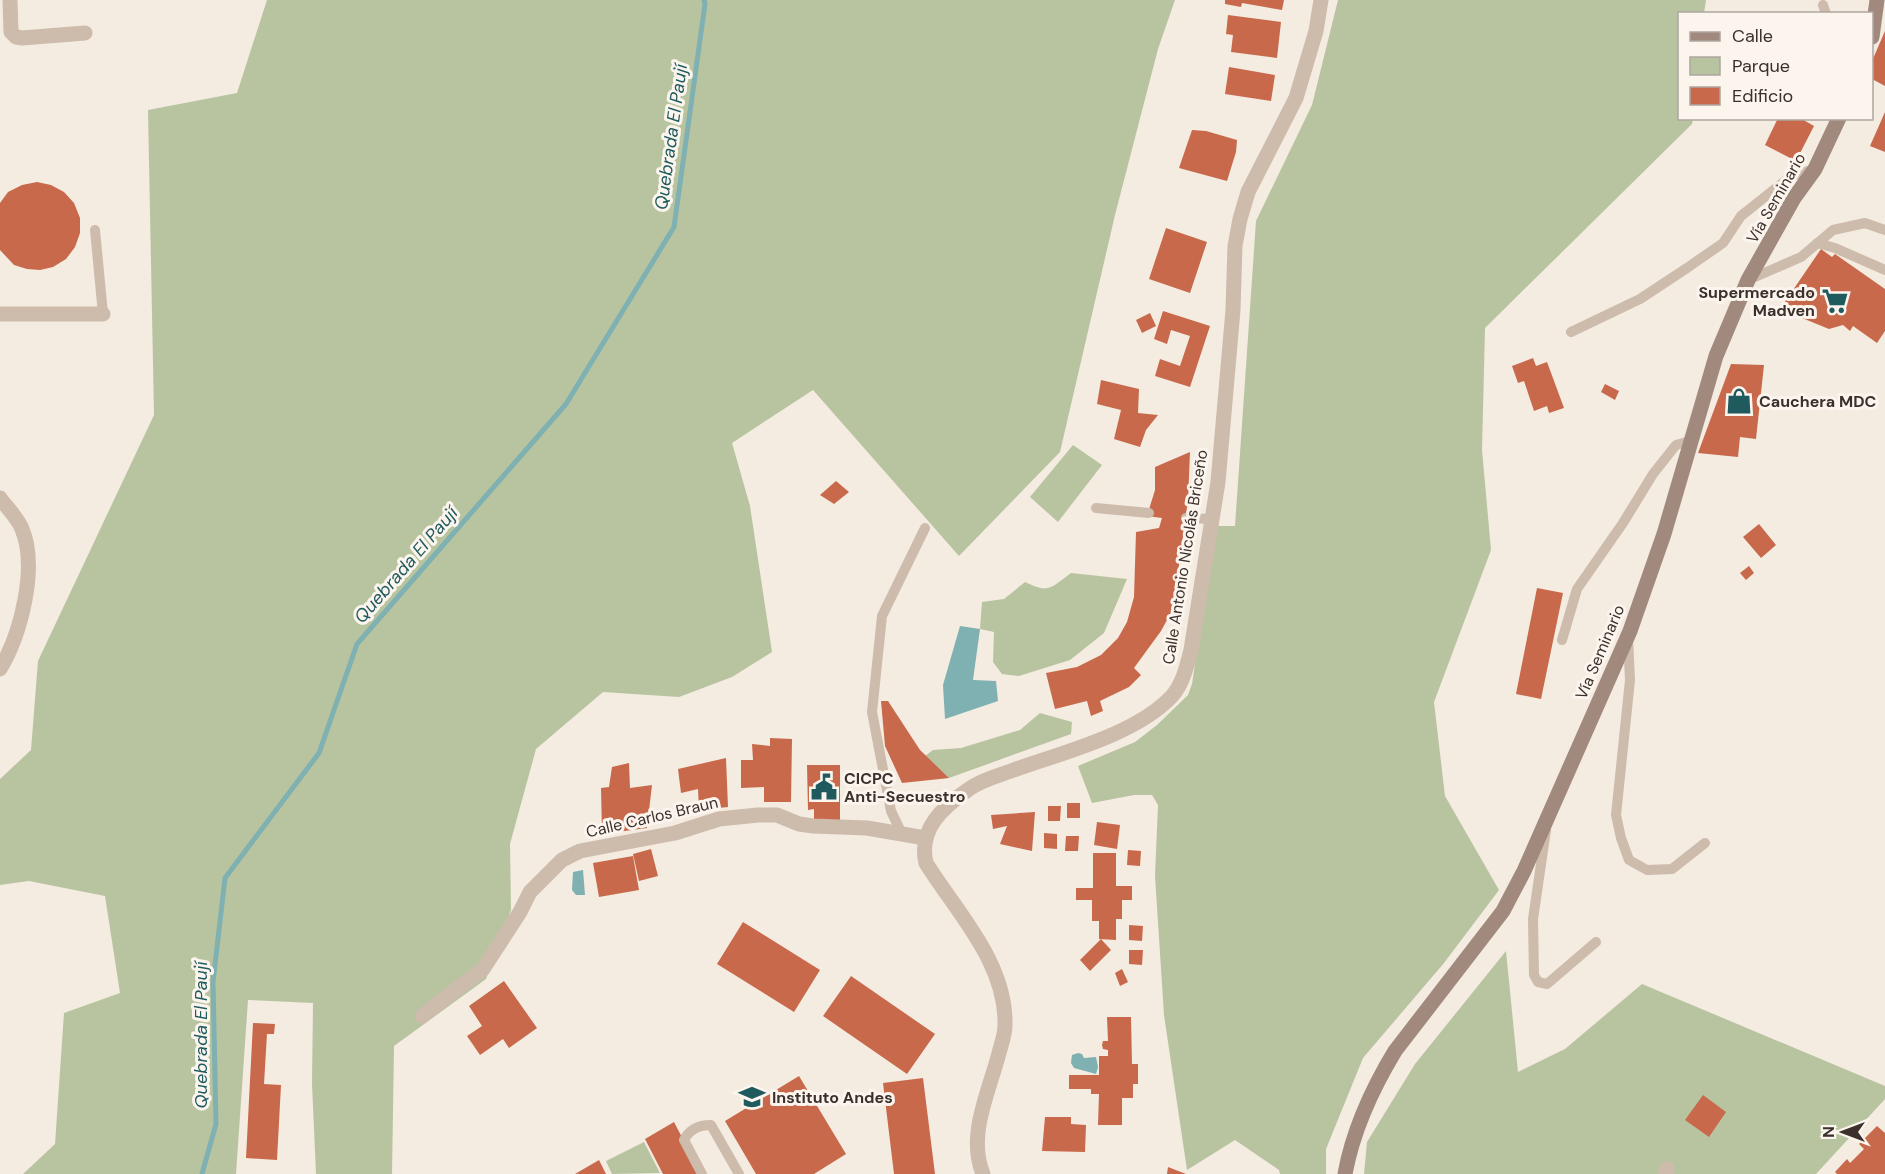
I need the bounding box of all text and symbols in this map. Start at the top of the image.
legend [1678,12,1873,120]
text: Calle [1732,24,1773,48]
text: Parque [1732,54,1790,78]
water label: Quebrada El Paují [649,61,693,211]
text: Edificio [1732,84,1793,108]
street label: Vía Seminario [1742,149,1810,247]
place label: Supermercado Madven [1698,282,1815,321]
supermarket icon: Supermercado Madven [1820,286,1850,316]
shop icon: Cauchera MDC [1724,386,1754,416]
place label: Cauchera MDC [1759,391,1876,412]
street label: Calle Antonio Nicolás Briceño [1158,448,1212,666]
water label: Quebrada El Paují [349,500,465,628]
street label: Vía Seminario [1571,601,1629,703]
place label: CICPC Anti-Secuestro [844,768,966,807]
public building icon: CICPC Anti-Secuestro [809,772,839,802]
street label: Calle Carlos Braun [584,792,720,842]
water label: Quebrada El Paují [189,960,213,1108]
school or university icon: Instituto Andes [737,1082,767,1112]
place label: Instituto Andes [772,1087,893,1108]
north arrow [1813,1102,1873,1162]
text: N [1818,1126,1839,1138]

